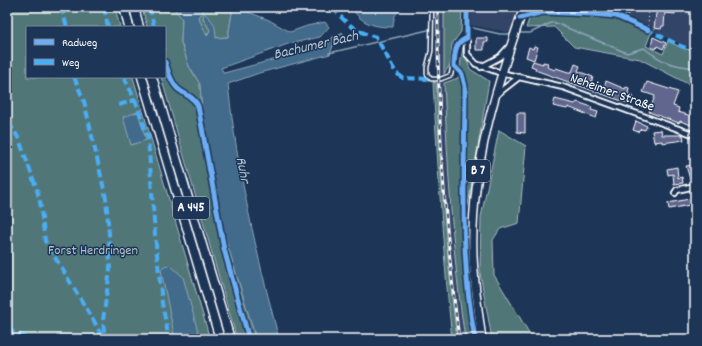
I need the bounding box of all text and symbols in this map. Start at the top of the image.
water label: Bachumer Bach [271,25,362,66]
legend [26,26,166,78]
text: Radweg [62,35,97,52]
text: Weg [62,55,79,72]
street label: Neheimer Straße [567,69,657,117]
water label: Ruhr [229,155,256,186]
road number: B 7 [466,160,490,182]
road number: A 445 [173,197,209,219]
park label: Forst Herdringen [48,241,138,261]

